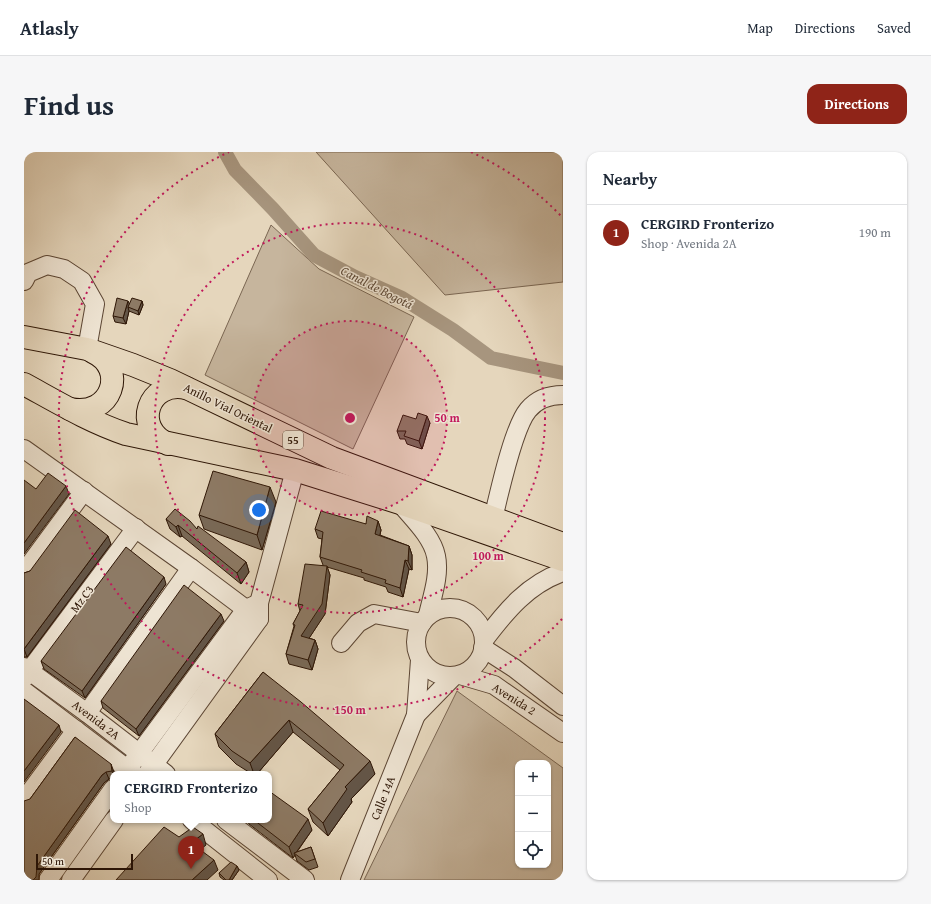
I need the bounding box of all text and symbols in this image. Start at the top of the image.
text: Atlasly [20,14,79,42]
text: Map [747,18,773,38]
text: Directions [795,18,855,38]
text: Saved [877,18,911,38]
text: Find us [24,84,114,125]
button: Directions [807,84,907,124]
text: Nearby [603,166,657,191]
text: CERGIRD Fronterizo [641,213,774,234]
text: 1 [613,223,619,242]
text: 190 m [859,223,891,242]
text: Shop · Avenida 2A [641,234,737,253]
water label: Canal de Bogotá [337,261,416,314]
street label: Anillo Vial Oriental [181,379,276,437]
text: 50 m [434,409,460,426]
centre of rings [343,411,357,425]
road number: 55 [283,431,303,449]
your location [249,500,269,520]
text: 100 m [472,547,505,564]
street label: Mz C3 [66,581,98,616]
street label: Avenida 2 [489,678,540,719]
street label: Avenida 2A [69,696,124,744]
text: 150 m [334,701,367,718]
map controls [515,760,551,868]
button: + [515,760,551,796]
popup [110,771,272,823]
street label: Calle 14A [366,773,399,822]
text: CERGIRD Fronterizo [124,777,258,798]
button: − [515,796,551,832]
text: Shop [124,798,152,817]
button: locate [515,832,551,868]
pin: 1 [178,836,204,869]
scale bar [36,852,133,871]
text: 50 m [42,853,64,869]

